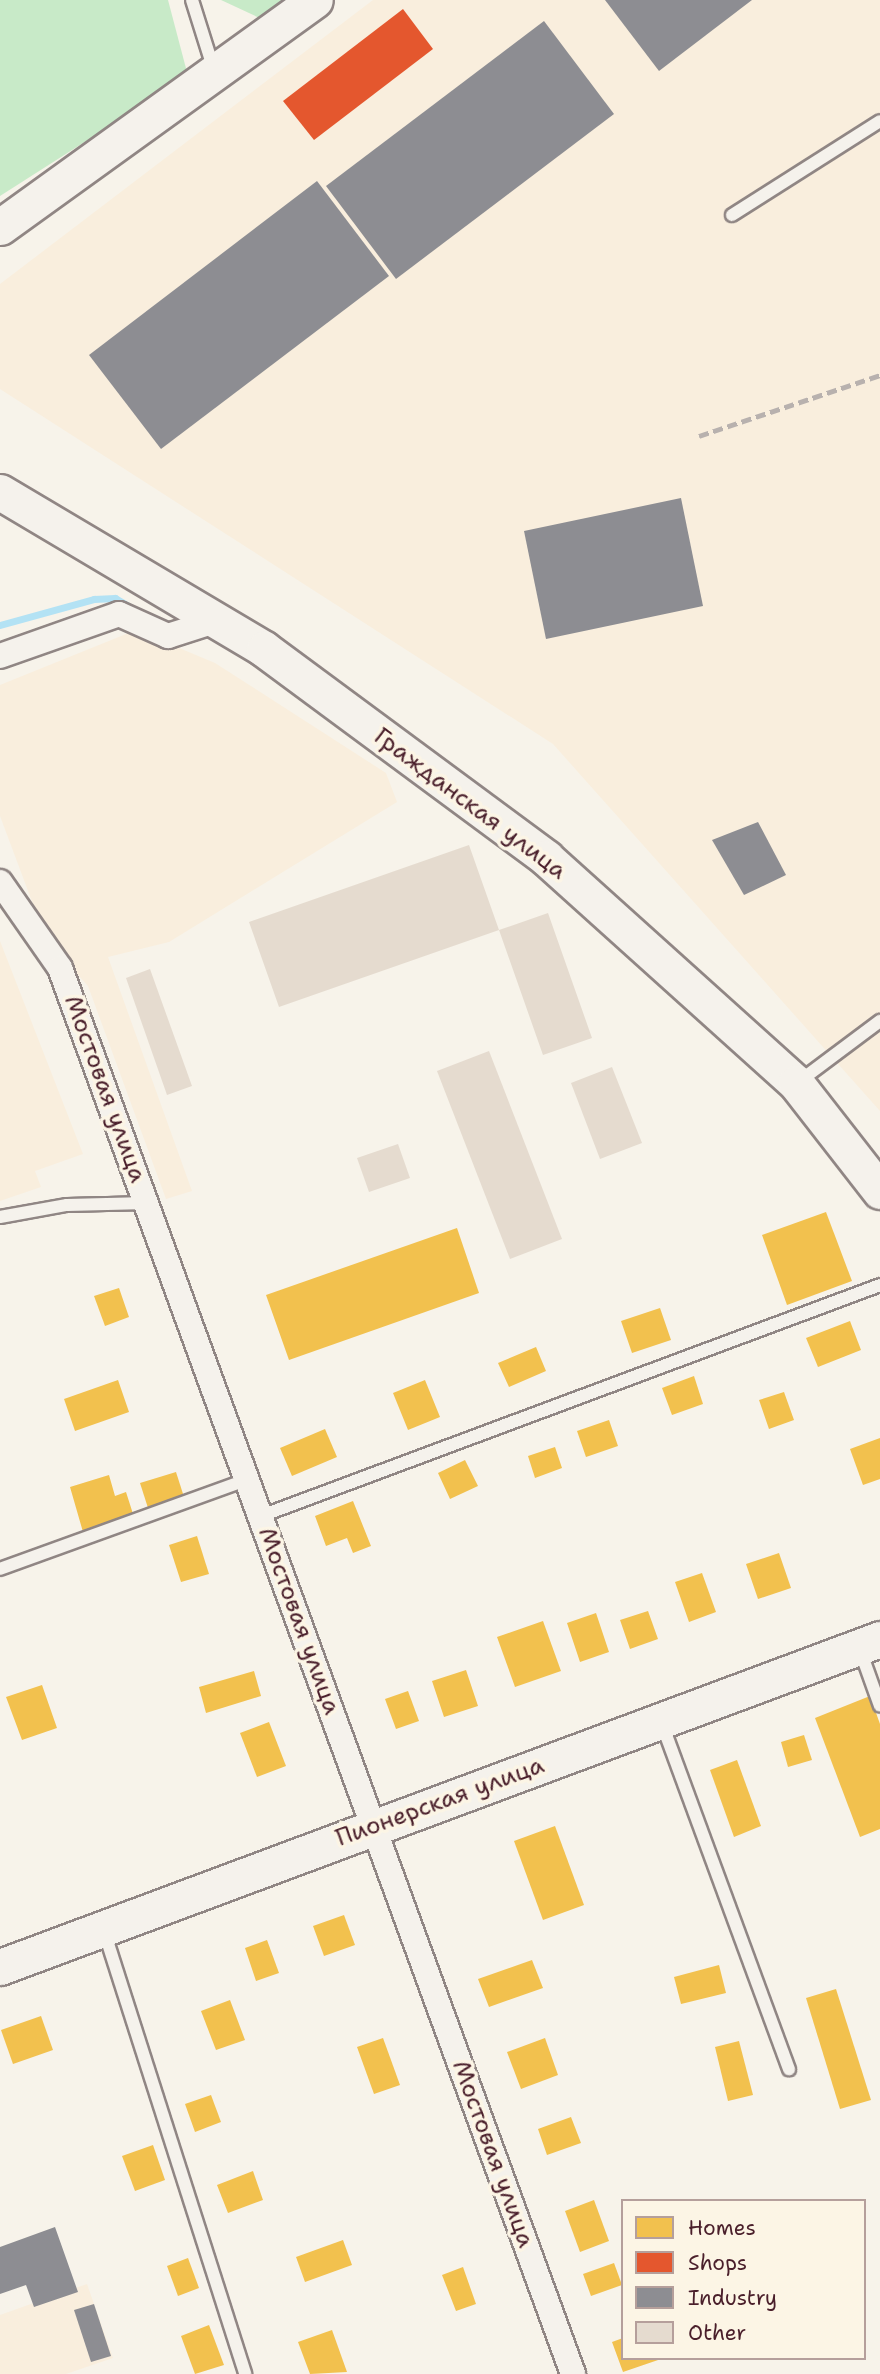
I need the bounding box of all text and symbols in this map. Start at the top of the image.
street label: Гражданская улица [368,722,572,886]
street label: Мостовая улица [58,992,152,1186]
street label: Мостовая улица [252,1524,346,1718]
street label: Пионерская улица [332,1751,548,1853]
street label: Мостовая улица [446,2057,540,2251]
legend [621,2199,866,2360]
text: Homes [688,2214,756,2242]
text: Shops [688,2249,747,2277]
text: Industry [688,2284,777,2312]
text: Other [688,2319,746,2347]

